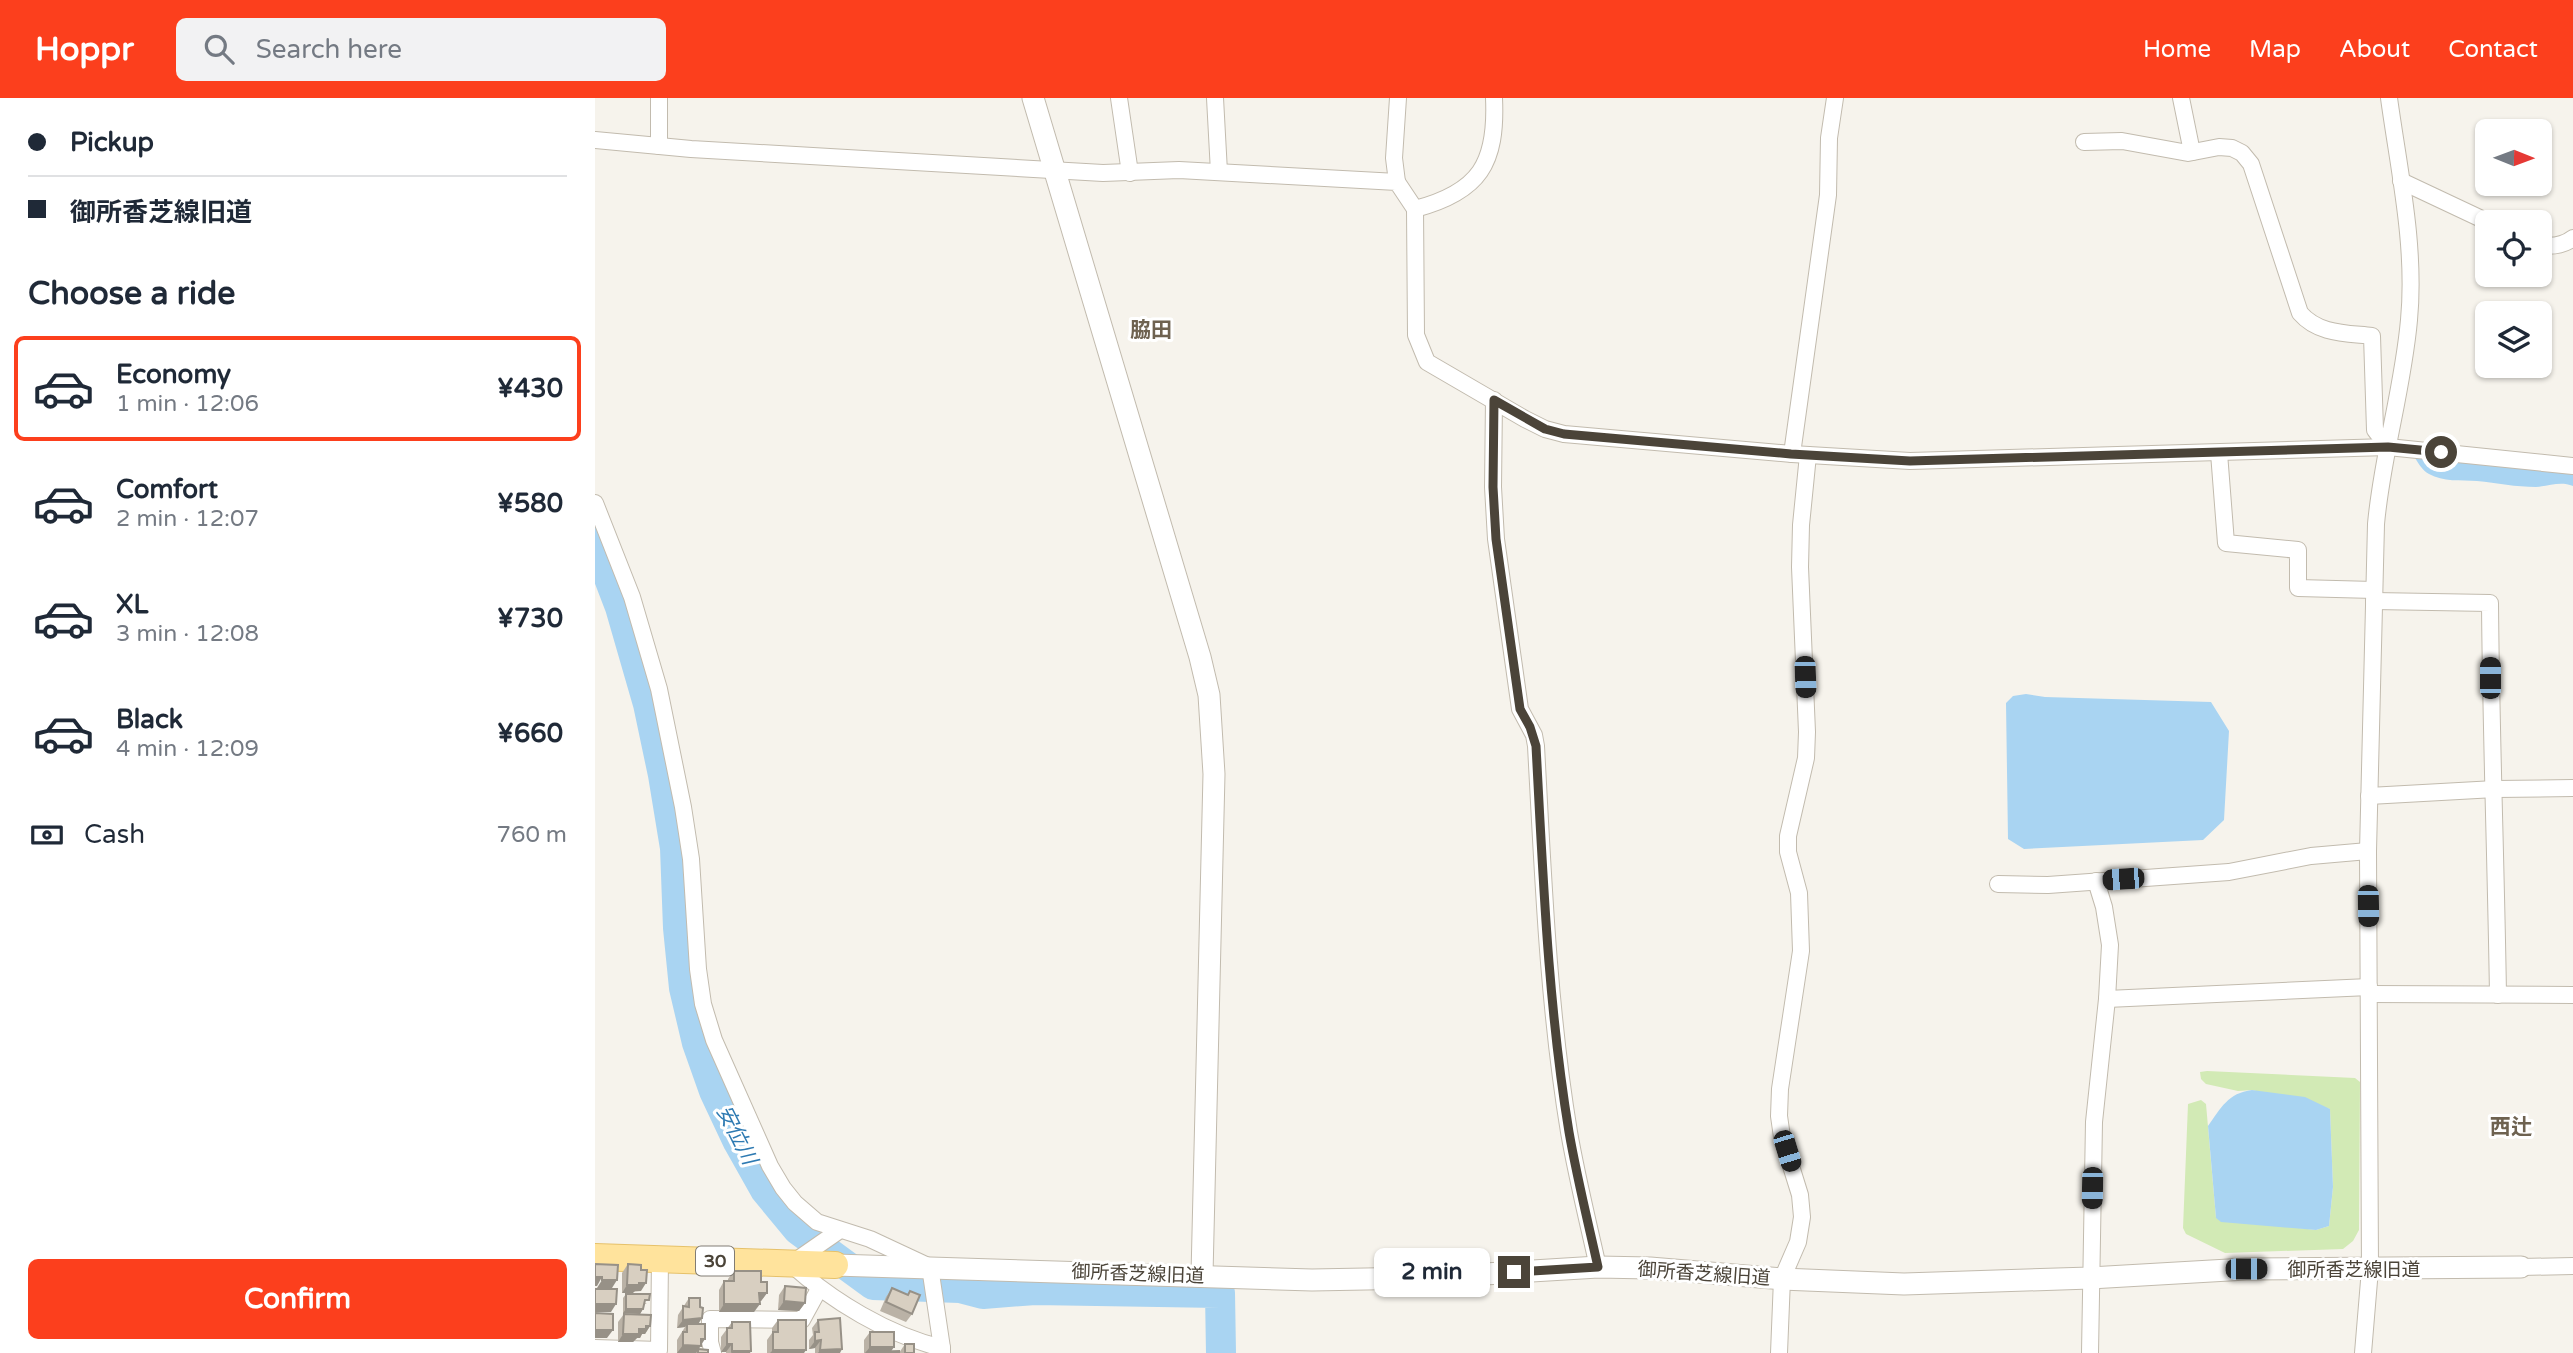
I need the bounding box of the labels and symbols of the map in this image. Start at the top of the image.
north arrow [2475,119,2551,196]
district label: 脇田 [1130,318,1172,343]
route start [2425,436,2457,468]
car [1794,656,1817,698]
car [2480,657,2501,699]
car [2102,867,2145,891]
car [2358,885,2379,927]
water label: 安位川 [711,1101,763,1171]
district label: 西辻 [2490,1115,2532,1140]
car [1771,1128,1804,1174]
car [2082,1167,2103,1209]
road number: 30 [696,1246,734,1276]
callout: 2 min [1374,1248,1489,1296]
route end [1498,1256,1530,1288]
street label: 御所香芝線旧道 [1637,1258,1771,1290]
car [2226,1259,2268,1280]
street label: 御所香芝線旧道 [2287,1259,2421,1281]
street label: 御所香芝線旧道 [1071,1261,1205,1287]

